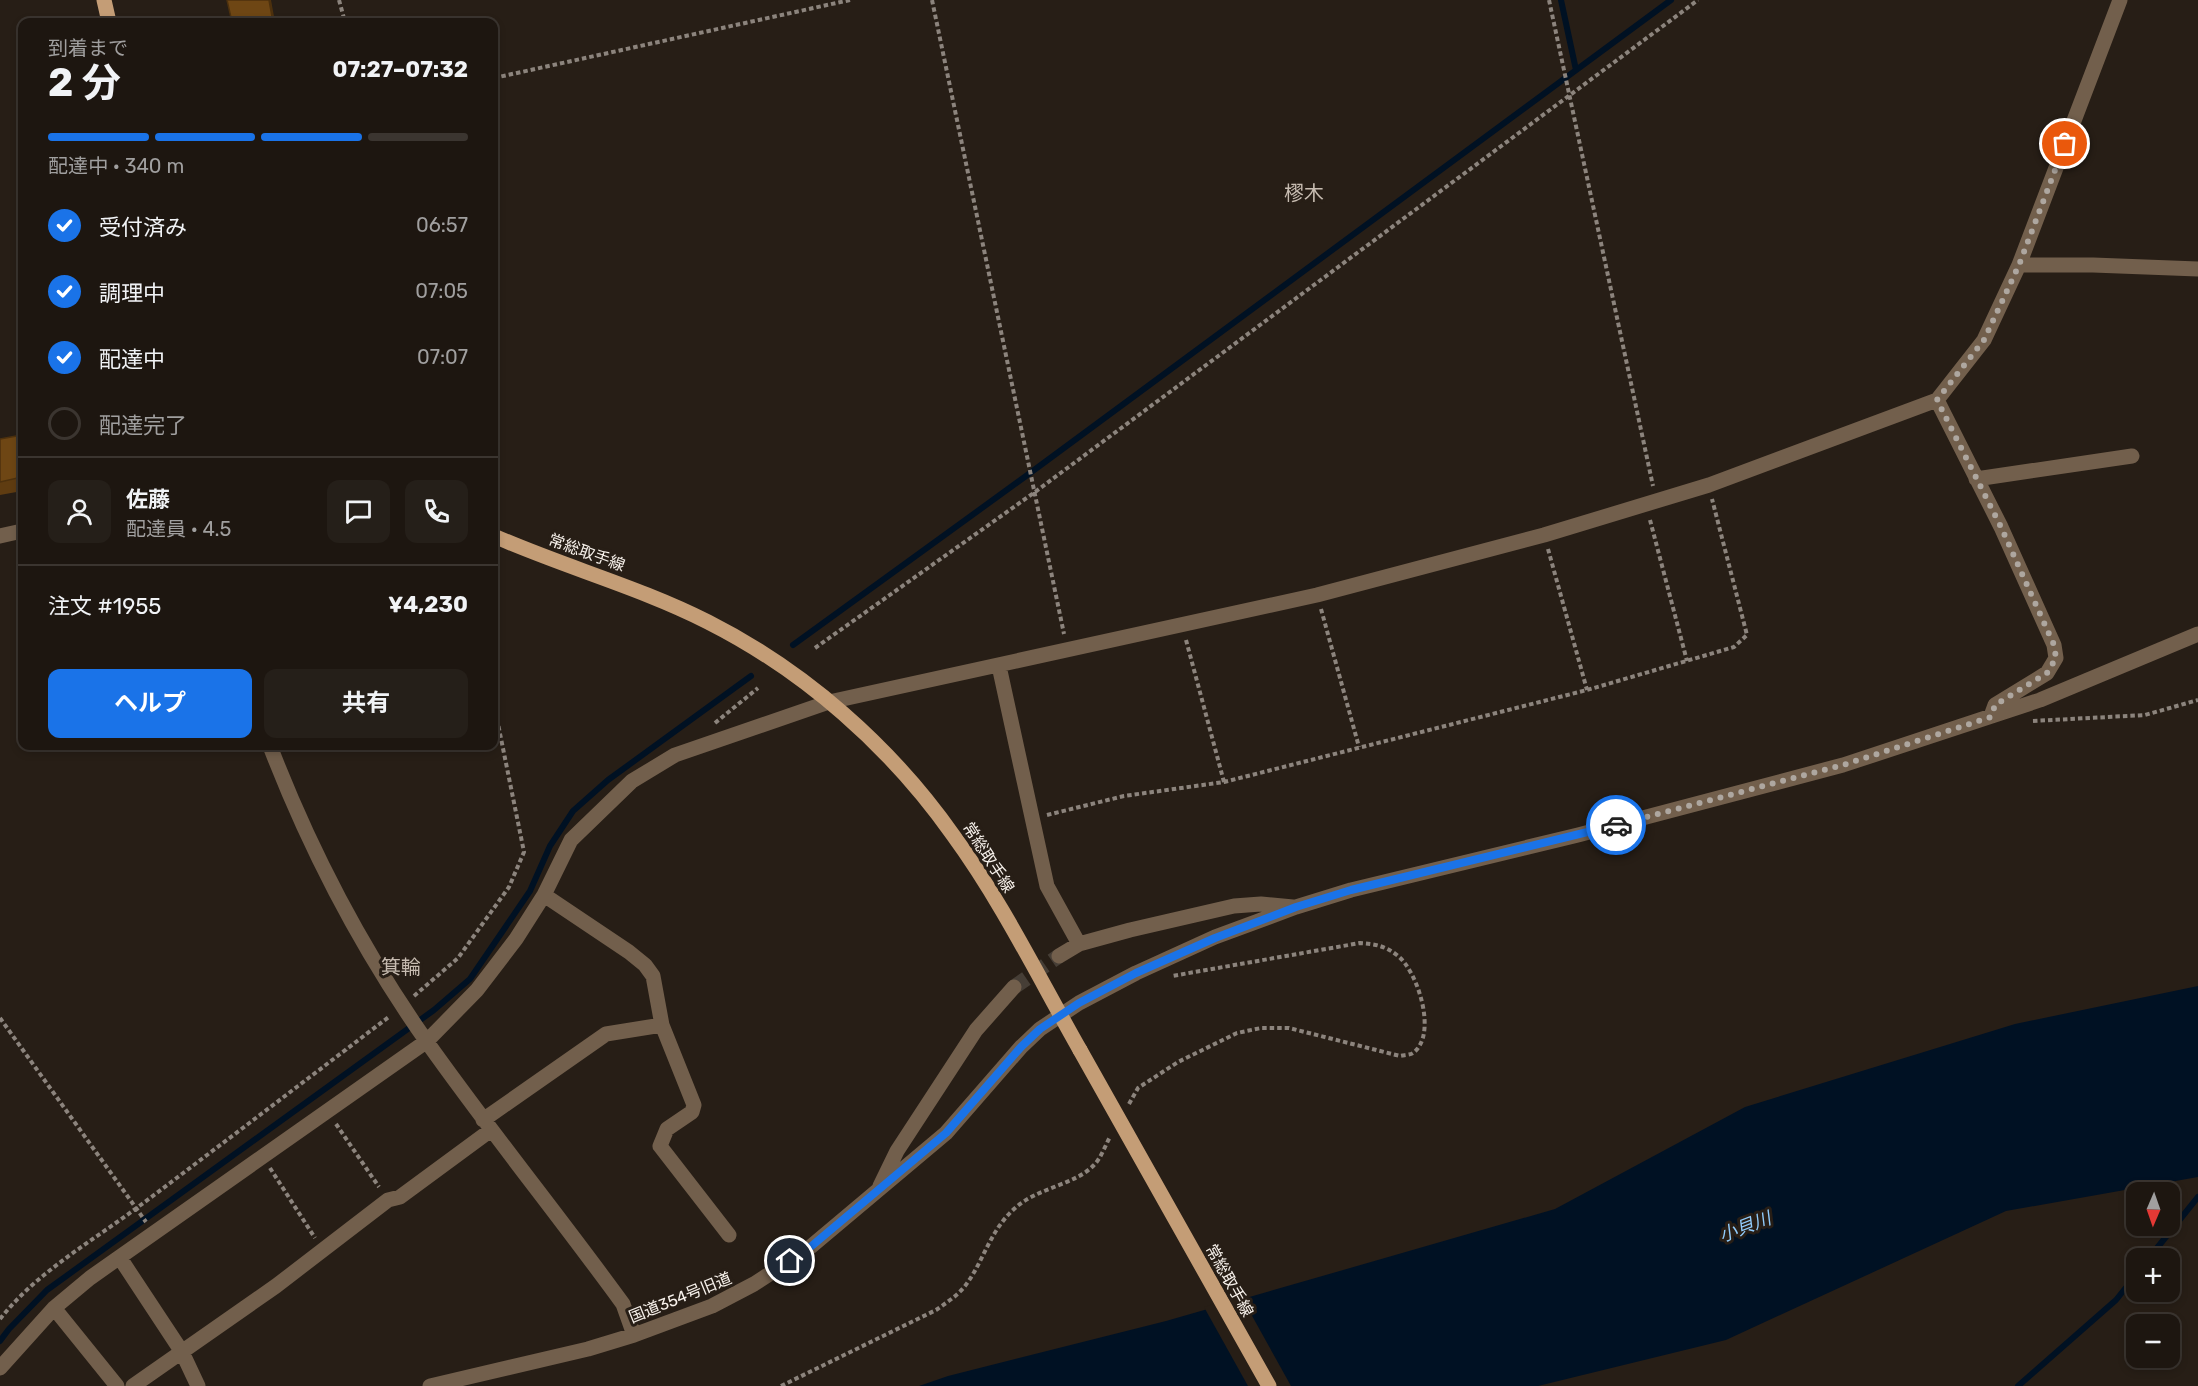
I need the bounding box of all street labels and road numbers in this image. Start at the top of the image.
street label: 常総取手線 [546,530,628,575]
street label: 常総取手線 [959,819,1018,896]
street label: 常総取手線 [1202,1241,1257,1320]
street label: 国道354号旧道 [626,1268,734,1327]

